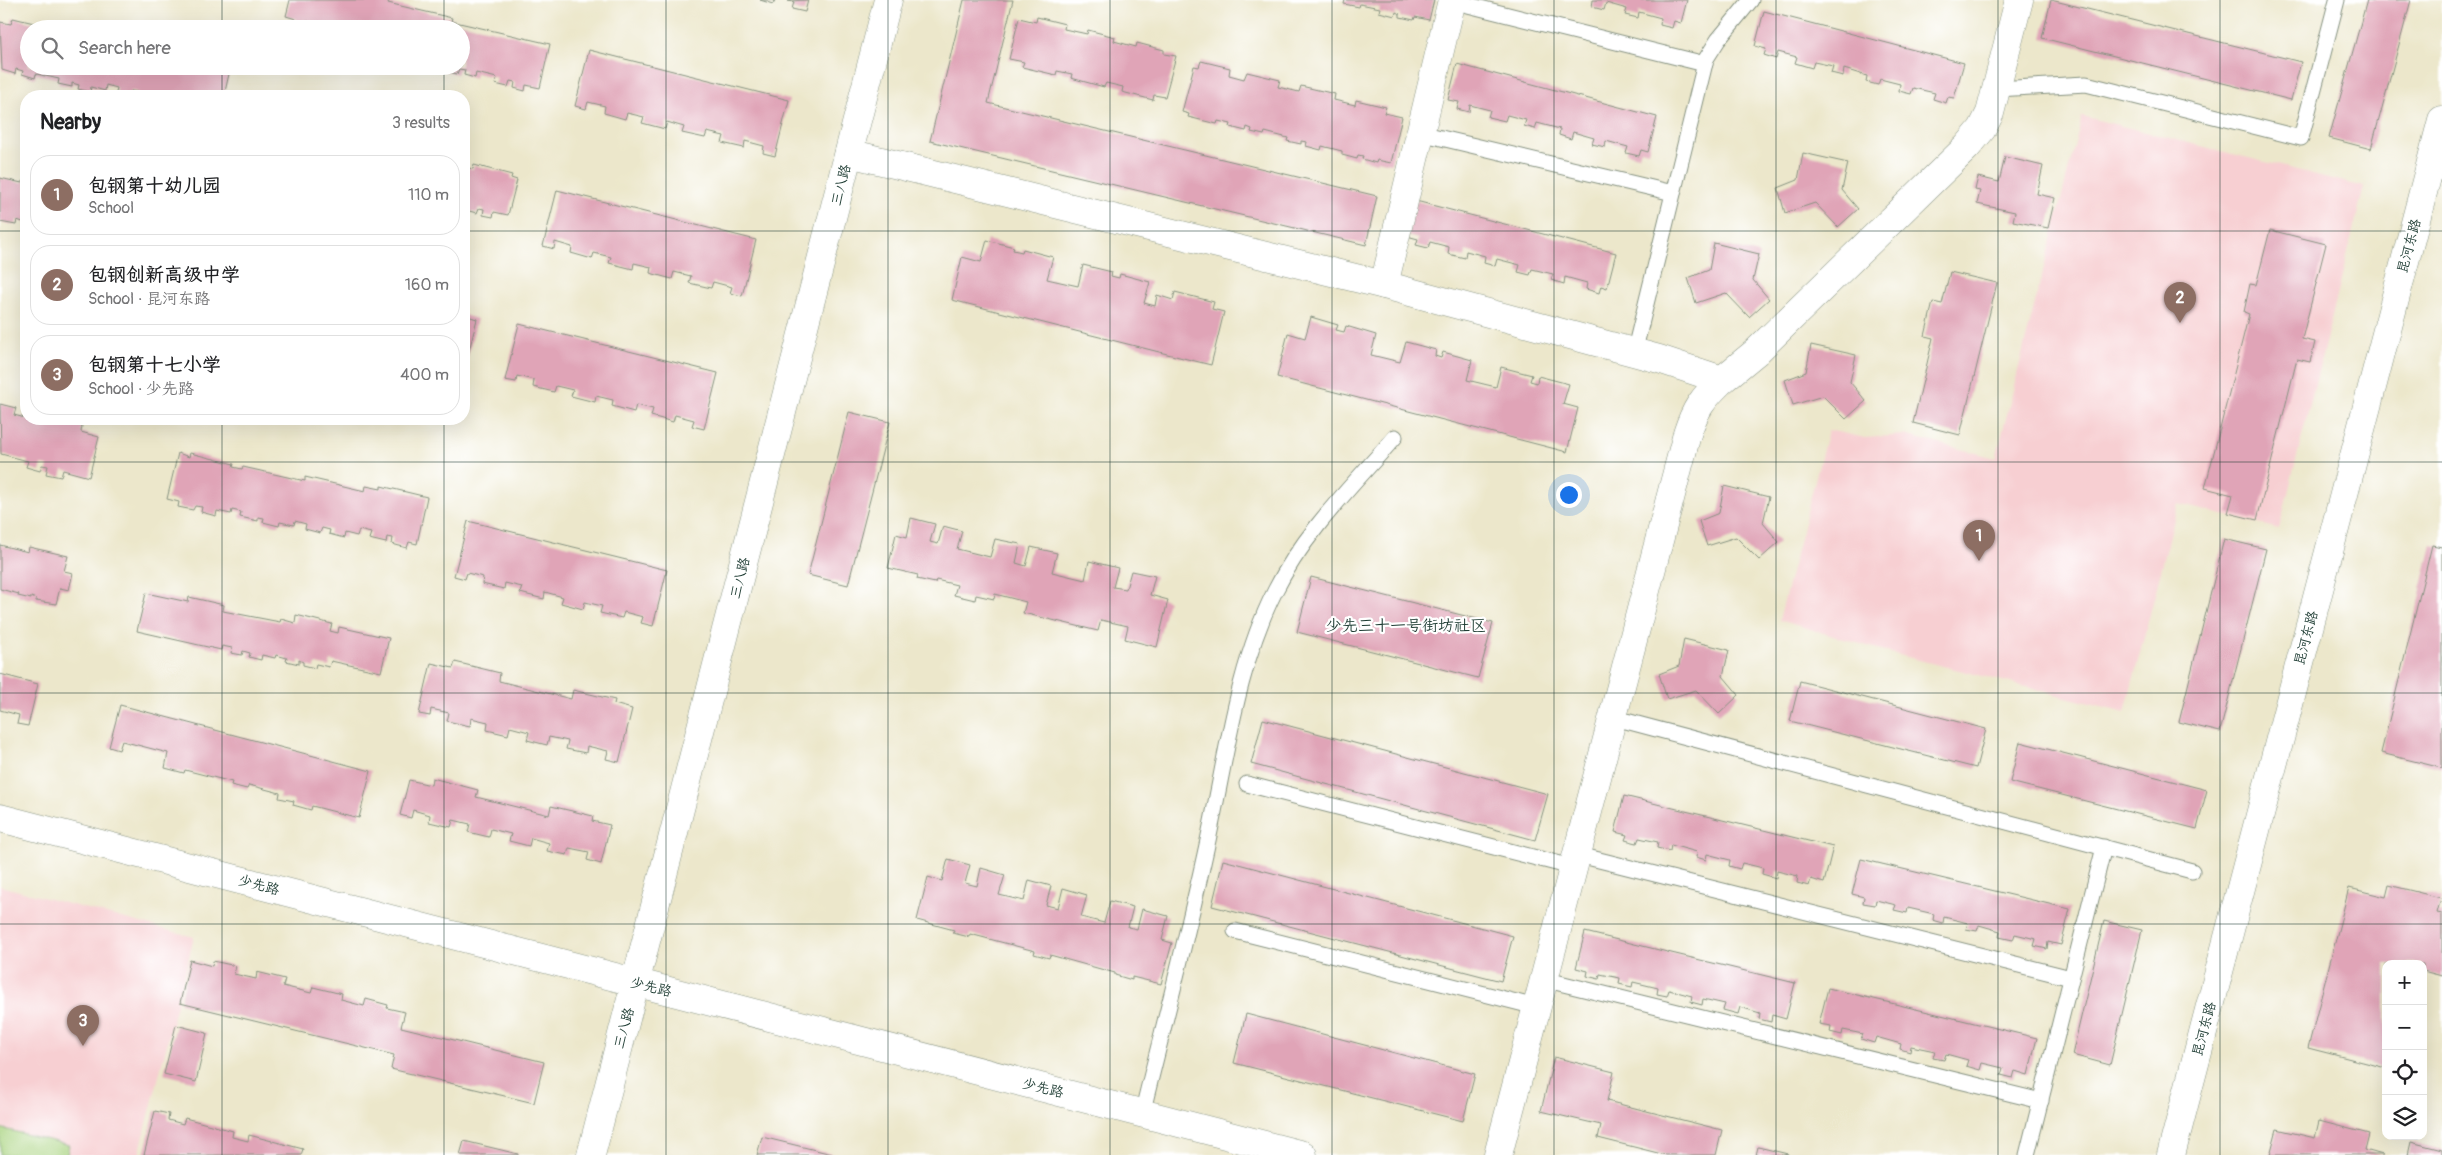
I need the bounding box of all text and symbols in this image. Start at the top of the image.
search box [20,20,470,75]
icon: search [38,34,66,62]
text: Search here [78,36,171,60]
text: Nearby [40,109,101,136]
text: 3 results [392,113,450,133]
street label: 三八路 [828,163,854,207]
text: 包钢第十幼儿园 [88,174,221,198]
text: 1 [54,185,60,205]
text: 110 m [408,185,449,205]
text: School [88,198,134,218]
street label: 昆河东路 [2394,217,2424,275]
text: 包钢创新高级中学 [88,263,240,287]
text: 2 [53,275,61,295]
text: 160 m [405,275,449,295]
pin: 2 [2164,282,2196,323]
text: School · 昆河东路 [88,289,210,309]
text: 包钢第十七小学 [88,353,221,377]
text: 3 [53,365,61,385]
text: 400 m [400,365,449,385]
text: School · 少先路 [88,379,194,399]
your location [1556,482,1582,508]
pin: 1 [1963,520,1995,561]
street label: 三八路 [727,556,753,600]
street label: 昆河东路 [2291,609,2321,667]
district label: 少先三十一号街坊社区 [1326,616,1486,636]
street label: 少先路 [237,871,281,899]
map controls [2382,960,2427,1140]
button: + [2382,960,2427,1005]
street label: 少先路 [629,974,673,1000]
street label: 昆河东路 [2189,1000,2219,1058]
pin: 3 [67,1005,99,1046]
button: − [2382,1005,2427,1050]
street label: 三八路 [610,1006,638,1050]
button: locate [2382,1050,2427,1095]
street label: 少先路 [1021,1075,1065,1101]
button: layers [2382,1095,2427,1140]

